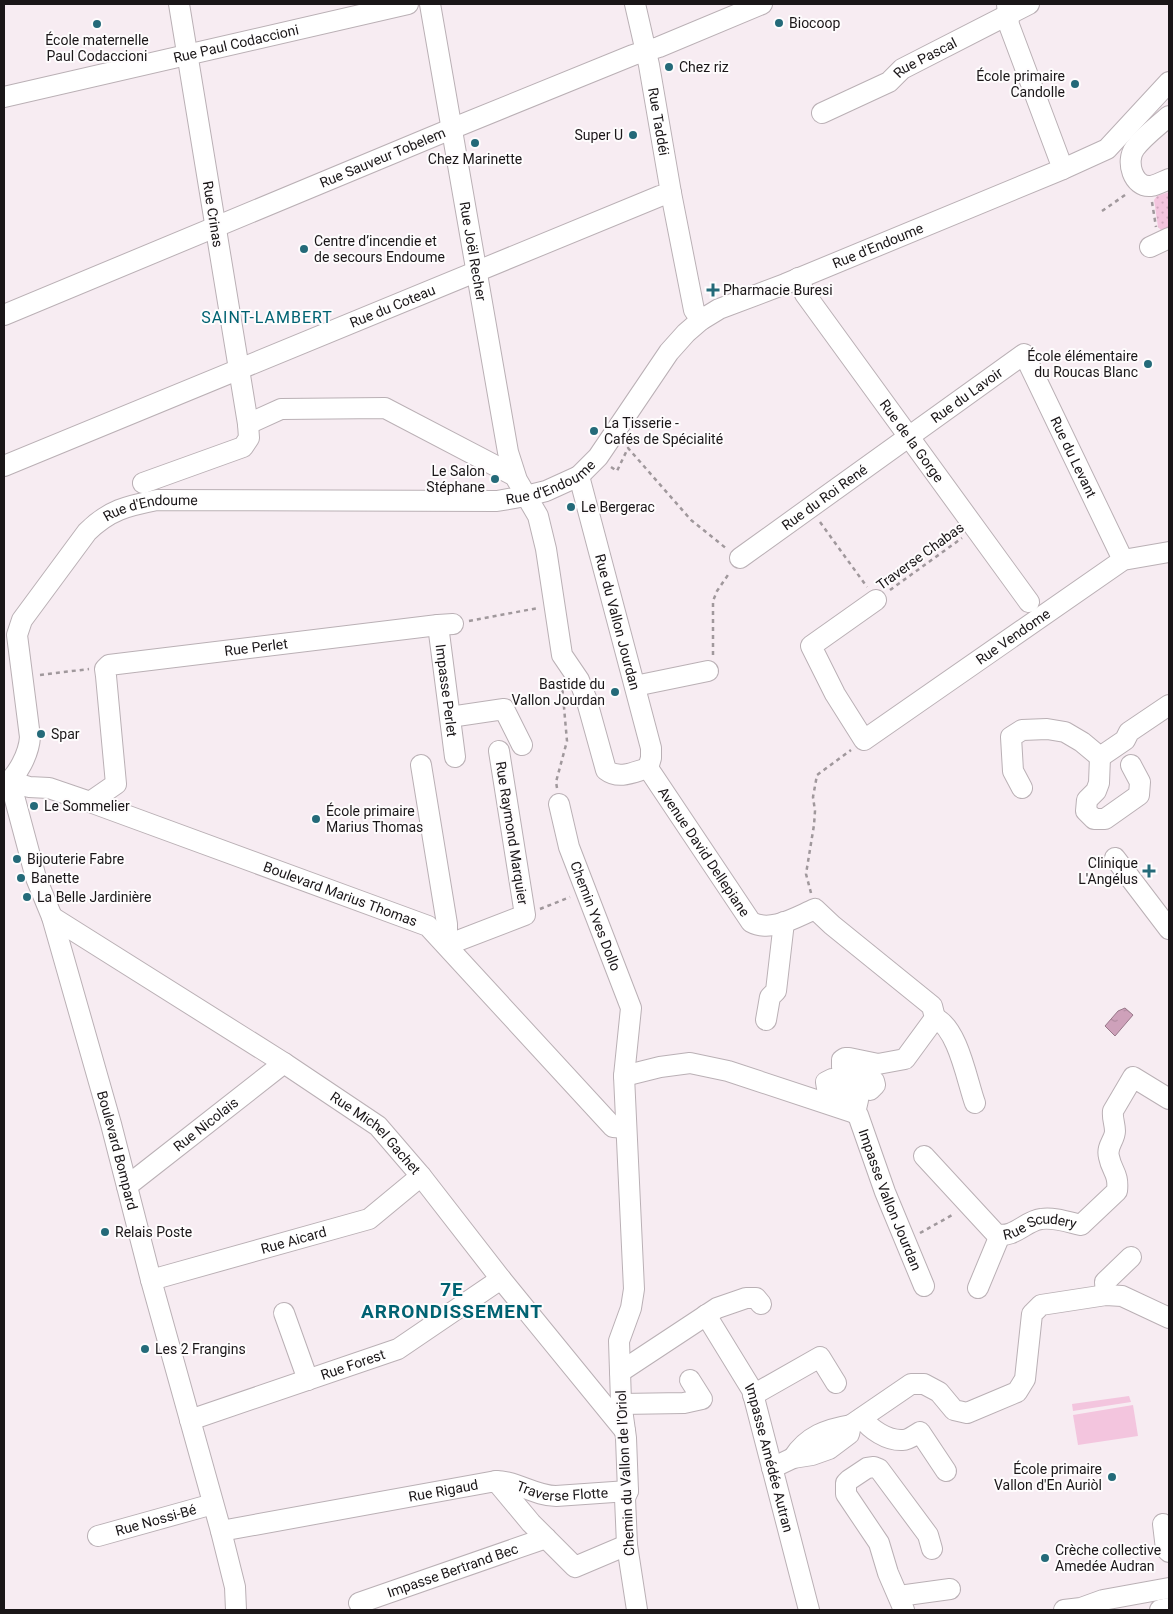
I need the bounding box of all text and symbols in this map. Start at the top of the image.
place label: Biocoop [789,15,840,31]
marker: Biocoop [773,17,785,29]
marker: École maternelle Paul Codaccioni [91,18,103,30]
street label: Rue Paul Codaccioni [172,21,300,66]
place label: École maternelle Paul Codaccioni [45,31,149,64]
street label: Rue Pascal [890,34,959,81]
place label: Chez riz [679,59,729,75]
marker: Chez riz [663,61,675,73]
place label: École primaire Candolle [976,67,1065,100]
marker: École primaire Candolle [1069,78,1081,90]
street label: Rue Taddéi [645,86,672,157]
street label: Rue Sauveur Tobelem [317,124,448,191]
place label: Super U [574,127,623,143]
marker: Super U [627,129,639,141]
marker: Chez Marinette [469,137,481,149]
place label: Chez Marinette [428,151,522,167]
street label: Rue Crinas [200,180,226,248]
street label: Rue Joël Recher [457,200,490,302]
street label: Rue d'Endoume [830,220,926,271]
place label: Centre d’incendie et de secours Endoume [314,233,445,265]
marker: Centre d’incendie et de secours Endoume [298,243,310,255]
street label: Rue du Coteau [347,281,437,331]
place label: Pharmacie Buresi [723,282,833,298]
marker: Pharmacie Buresi [707,284,719,296]
district label: SAINT-LAMBERT [201,308,333,327]
place label: École élémentaire du Roucas Blanc [1027,347,1138,380]
marker: École élémentaire du Roucas Blanc [1142,358,1154,370]
street label: Rue du Lavoir [928,364,1006,426]
street label: Rue de la Gorge [876,396,947,485]
street label: Rue du Levant [1047,414,1100,500]
place label: La Tisserie - Cafés de Spécialité [604,415,723,447]
marker: La Tisserie - Cafés de Spécialité [588,425,600,437]
street label: Rue d'Endoume [505,457,598,507]
street label: Rue du Roi René [779,461,870,533]
place label: Le Salon Stéphane [426,463,485,495]
marker: Le Salon Stéphane [489,473,501,485]
street label: Rue d'Endoume [100,492,198,524]
place label: Le Bergerac [581,499,655,515]
marker: Le Bergerac [565,501,577,513]
street label: Traverse Chabas [873,519,967,593]
street label: Rue du Vallon Jourdan [592,552,643,692]
street label: Rue Vendome [973,605,1053,668]
street label: Rue Perlet [224,635,289,659]
street label: Impasse Perlet [433,643,460,738]
place label: Bastide du Vallon Jourdan [512,676,605,708]
marker: Bastide du Vallon Jourdan [609,686,621,698]
place label: Spar [51,726,80,742]
marker: Spar [35,728,47,740]
street label: Rue Raymond Marquier [493,760,531,906]
street label: Avenue David Dellepiane [655,784,753,920]
place label: Le Sommelier [44,798,130,814]
marker: Le Sommelier [28,800,40,812]
place label: École primaire Marius Thomas [326,802,423,835]
marker: École primaire Marius Thomas [310,813,322,825]
place label: Bijouterie Fabre [27,851,124,867]
marker: Bijouterie Fabre [11,853,23,865]
place label: Clinique L'Angélus [1078,855,1138,887]
street label: Boulevard Marius Thomas [261,858,420,929]
street label: Chemin Yves Dollo [567,859,624,973]
marker: Clinique L'Angélus [1142,864,1156,878]
place label: Banette [31,870,79,886]
marker: Banette [15,872,27,884]
place label: La Belle Jardinière [37,889,151,905]
marker: La Belle Jardinière [21,891,33,903]
street label: Rue Michel Gachet [327,1088,424,1178]
street label: Boulevard Bompard [94,1089,141,1212]
street label: Rue Nicolais [170,1094,241,1155]
street label: Impasse Vallon Jourdan [855,1127,925,1273]
street label: Rue Scudery [1001,1210,1079,1243]
street label: Rue Aicard [259,1223,328,1257]
place label: Relais Poste [115,1224,192,1240]
marker: Relais Poste [99,1226,111,1238]
district label: 7E ARRONDISSEMENT [361,1278,543,1323]
place label: Les 2 Frangins [155,1341,246,1357]
marker: Les 2 Frangins [139,1343,151,1355]
street label: Rue Forest [319,1346,387,1383]
street label: Impasse Amédée Autran [742,1380,797,1534]
street label: Chemin du Vallon de l'Oriol [613,1390,637,1556]
place label: École primaire Vallon d'En Auriòl [994,1460,1102,1493]
marker: École primaire Vallon d'En Auriòl [1106,1471,1118,1483]
street label: Rue Rigaud [407,1476,479,1505]
street label: Traverse Flotte [514,1478,609,1504]
street label: Rue Nossi-Bé [114,1501,198,1539]
street label: Impasse Bertrand Bec [385,1540,520,1601]
place label: Crèche collective Amedée Audran [1055,1542,1161,1574]
marker: Crèche collective Amedée Audran [1039,1552,1051,1564]

